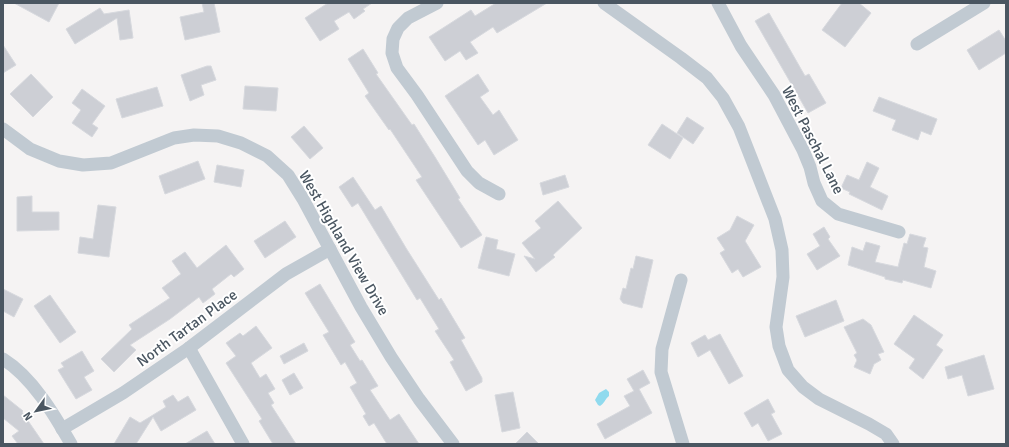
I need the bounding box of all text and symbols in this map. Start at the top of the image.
street label: West Paschal Lane [778,83,848,197]
street label: West Highland View Drive [295,167,393,319]
street label: North Tartan Place [133,286,241,370]
north arrow [16,391,56,431]
text: N [20,409,36,423]

